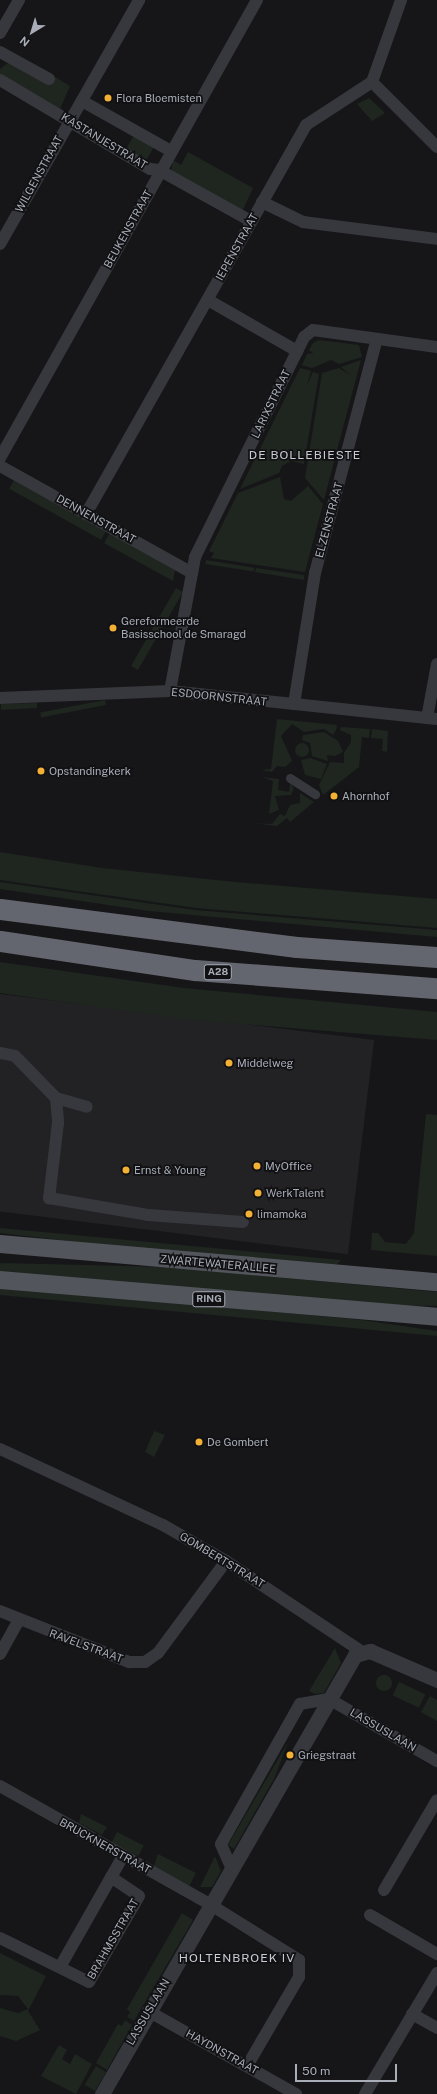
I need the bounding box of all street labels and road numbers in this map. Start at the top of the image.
street label: KASTANJESTRAAT [59,110,149,172]
street label: WILGENSTRAAT [13,133,65,215]
street label: BEUKENSTRAAT [101,188,155,270]
street label: IEPENSTRAAT [213,211,261,283]
street label: LARIXSTRAAT [249,368,293,440]
street label: ELZENSTRAAT [313,481,345,559]
street label: DENNENSTRAAT [54,492,138,546]
street label: ESDOORNSTRAAT [171,685,267,709]
road number: A28 [203,964,233,980]
street label: ZWARTEWATERALLEE [160,1252,276,1276]
road number: RING [192,1291,226,1307]
street label: GOMBERTSTRAAT [177,1529,267,1591]
street label: RAVELSTRAAT [47,1627,125,1665]
street label: LASSUSLAAN [347,1706,419,1754]
street label: BRUCKNERSTRAAT [57,1815,153,1877]
street label: BRAHMSSTRAAT [85,1896,141,1982]
street label: LASSUSLAAN [124,1976,172,2048]
street label: HAYDNSTRAAT [184,2027,260,2077]

